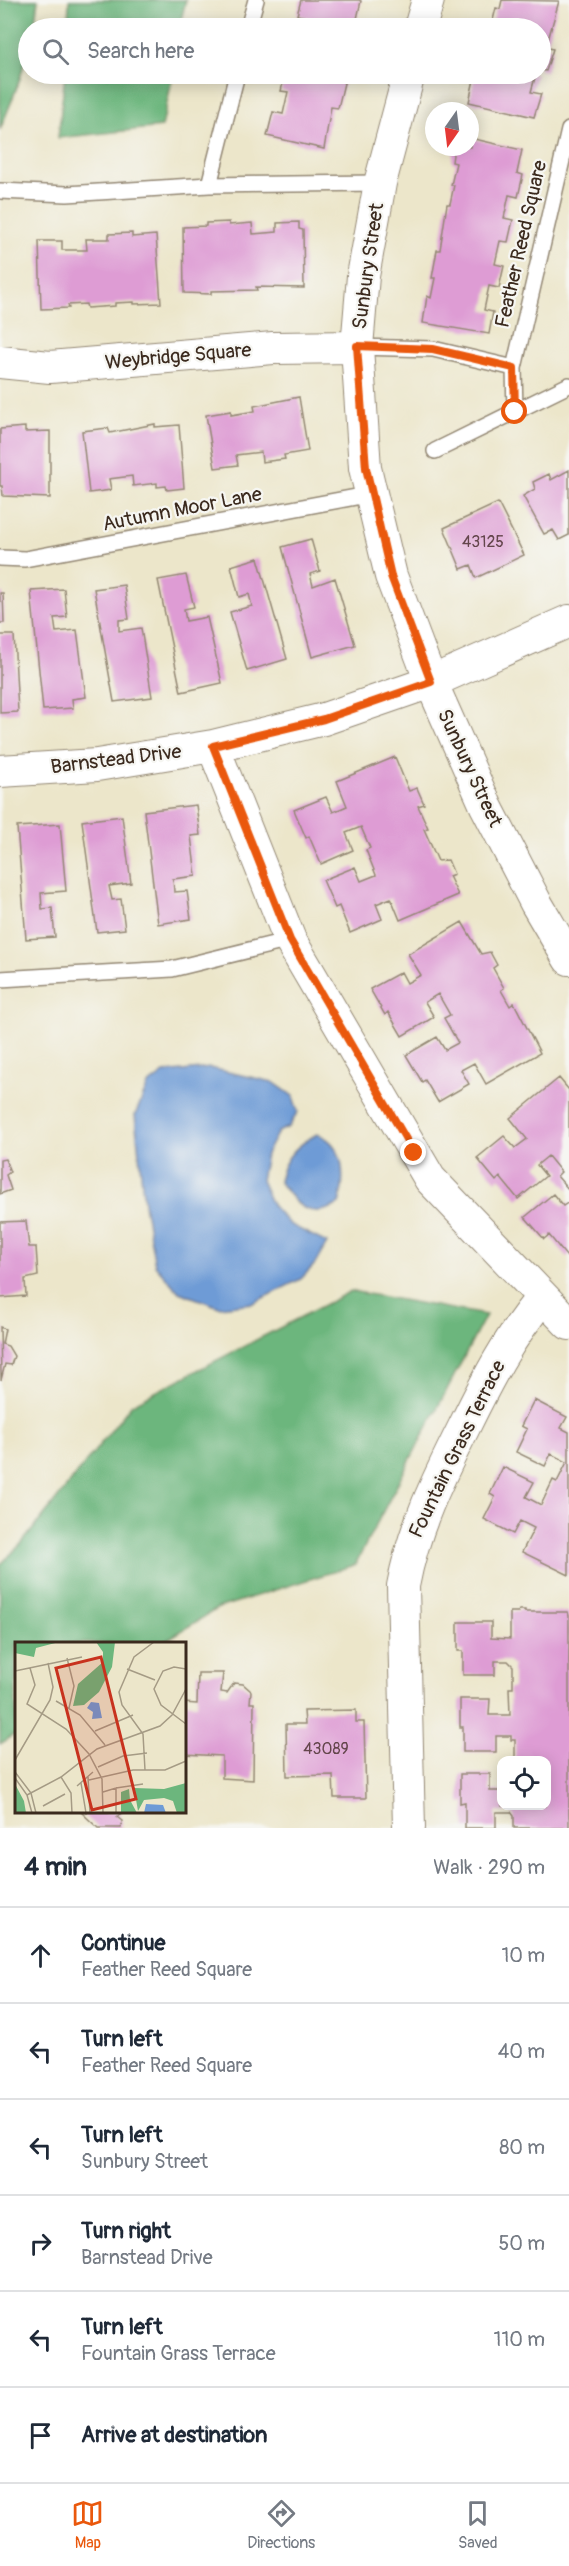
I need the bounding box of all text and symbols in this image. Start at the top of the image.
search box [18,18,551,84]
icon: search [39,35,72,68]
text: Search here [87,37,194,65]
north arrow [425,102,479,156]
street label: Feather Reed Square [490,158,552,330]
street label: Sunbury Street [347,200,389,331]
street label: Weybridge Square [104,337,252,375]
route start [501,398,527,424]
street label: Autumn Moor Lane [100,481,264,537]
house number: 43125 [462,532,504,552]
street label: Sunbury Street [432,705,509,832]
street label: Barnstead Drive [49,739,183,779]
route end [400,1139,426,1165]
street label: Fountain Grass Terrace [403,1356,511,1542]
inset map [15,1642,186,1813]
house number: 43089 [303,1739,349,1759]
map controls [497,1756,551,1810]
button: locate [497,1756,551,1810]
text: 4 min [24,1851,87,1883]
text: Walk · 290 m [433,1855,545,1880]
text: Continue [81,1929,165,1957]
icon: ahead [24,1939,57,1972]
text: 10 m [501,1943,545,1968]
text: Feather Reed Square [81,1957,252,1982]
text: Turn left [81,2025,163,2053]
icon: left [24,2035,57,2068]
text: 40 m [498,2039,545,2064]
text: Feather Reed Square [81,2053,252,2078]
text: Turn left [81,2121,163,2149]
icon: left [24,2131,57,2164]
text: 80 m [499,2135,545,2160]
text: Sunbury Street [81,2149,208,2174]
text: Turn right [81,2217,171,2245]
icon: right [24,2227,57,2260]
text: 50 m [498,2231,545,2256]
text: Barnstead Drive [81,2245,213,2270]
text: Turn left [81,2313,163,2341]
icon: left [24,2323,57,2356]
text: 110 m [494,2327,545,2352]
text: Fountain Grass Terrace [81,2341,276,2366]
icon: arrive [24,2419,57,2452]
text: Arrive at destination [81,2421,267,2449]
tab: Map [71,2497,104,2553]
tab: Directions [247,2497,315,2553]
tab: Saved [458,2497,498,2553]

